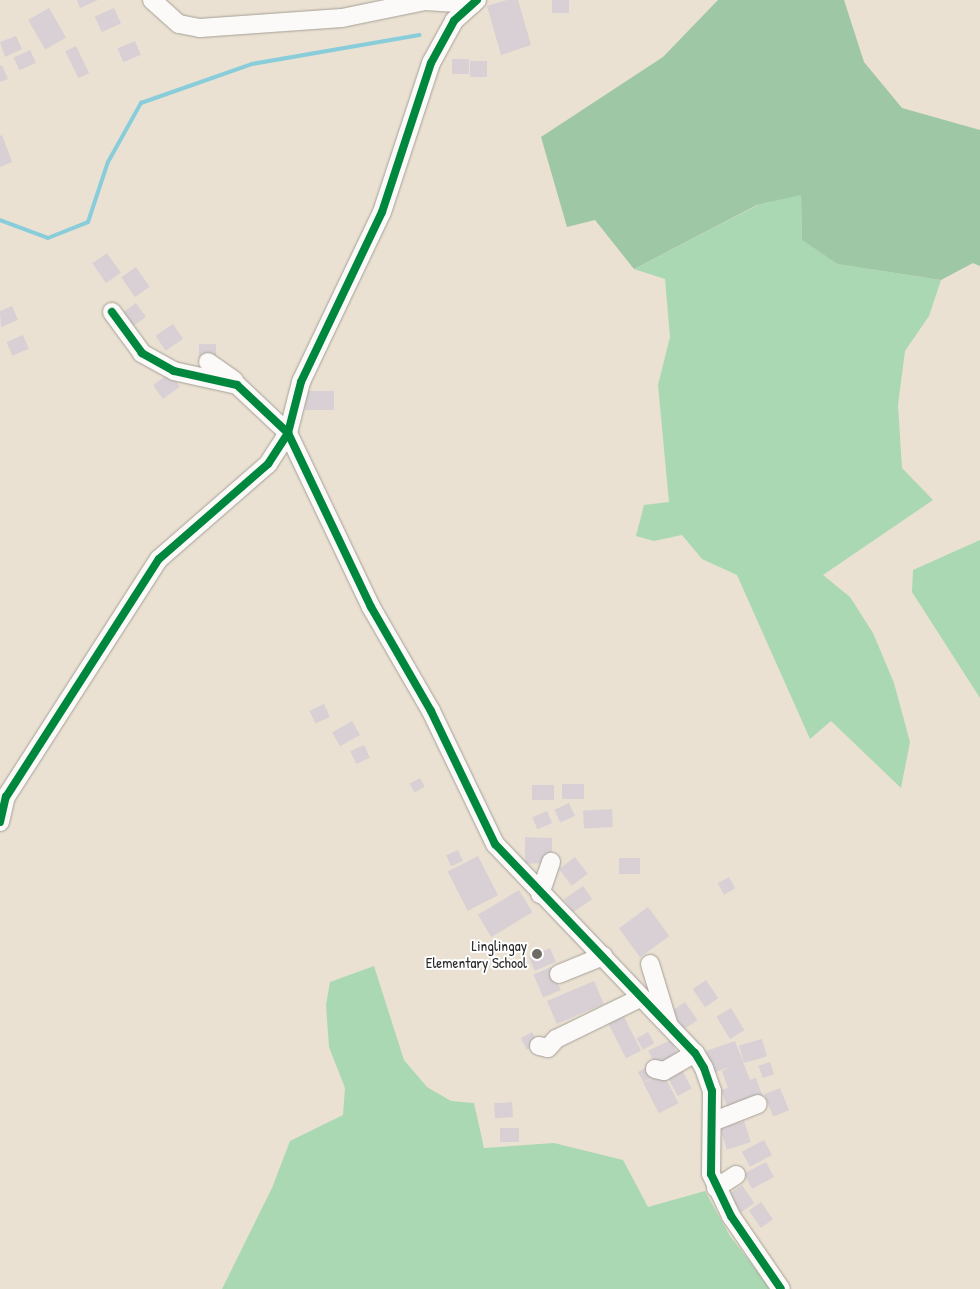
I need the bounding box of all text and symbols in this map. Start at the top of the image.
place label: Linglingay Elementary School [426,936,527,971]
marker: Linglingay Elementary School [531,948,543,960]

